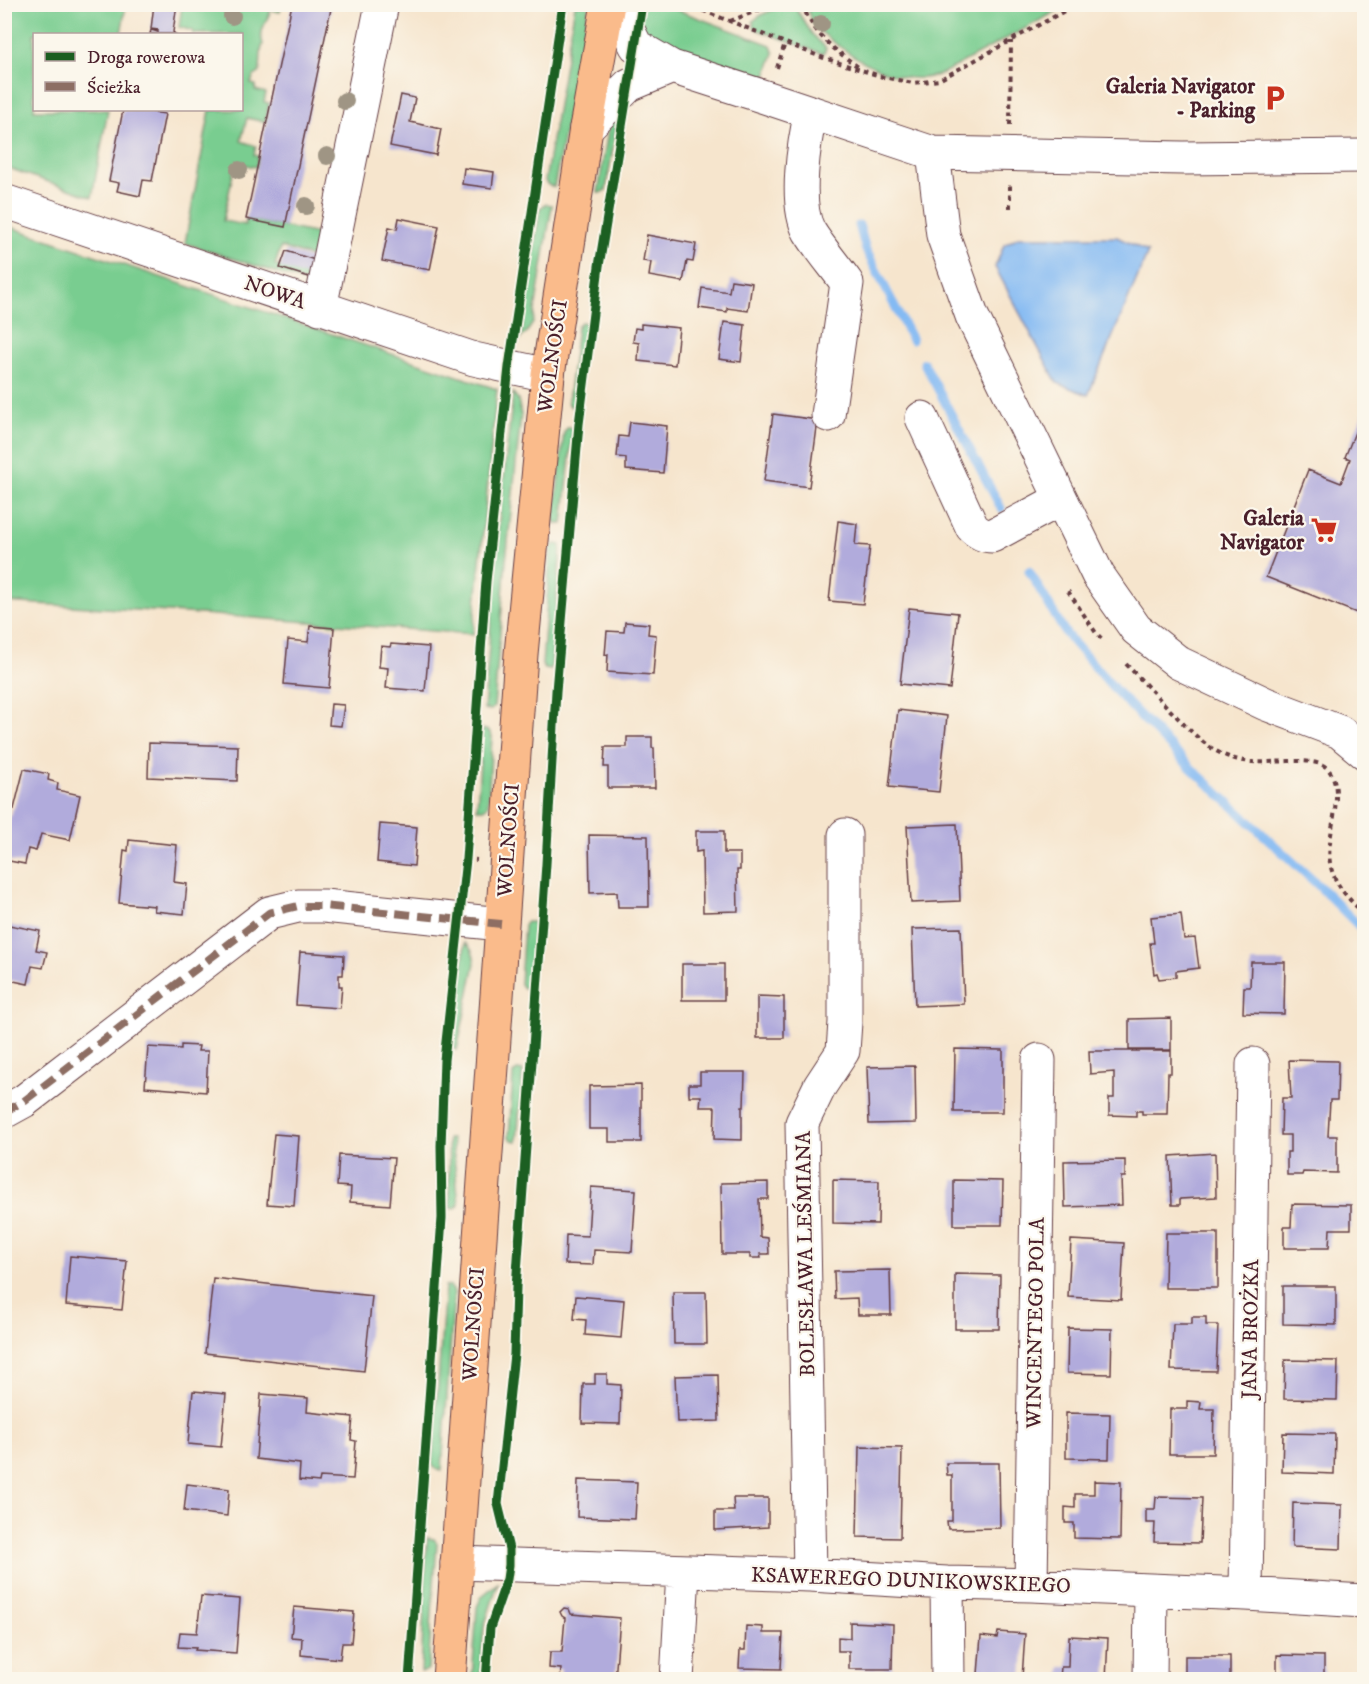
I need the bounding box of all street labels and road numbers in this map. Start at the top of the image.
street label: NOWA [240,270,310,316]
street label: WOLNOŚCI [530,297,574,416]
street label: WOLNOŚCI [490,782,526,899]
street label: BOLESŁAWA LEŚMIANA [789,1130,821,1377]
street label: WINCENTEGO POLA [1021,1216,1051,1430]
street label: JANA BROŻKA [1236,1258,1265,1401]
street label: WOLNOŚCI [455,1266,491,1383]
street label: KSAWEREGO DUNIKOWSKIEGO [751,1562,1071,1600]

